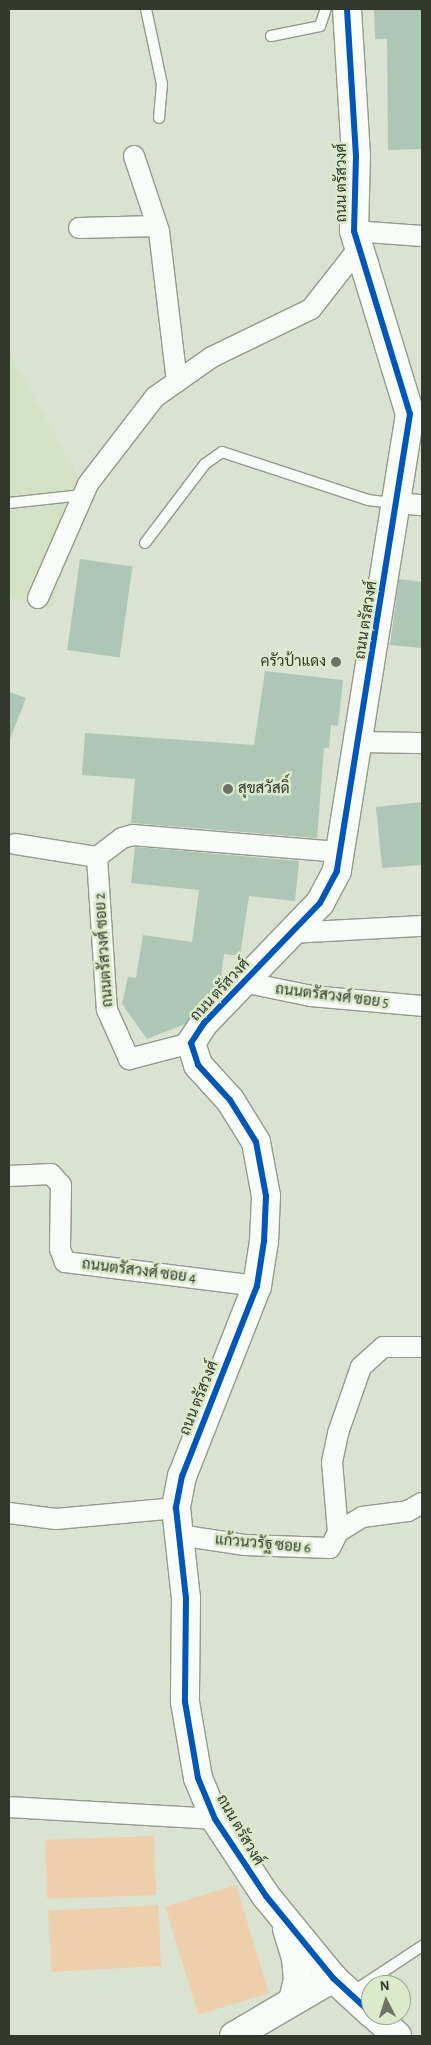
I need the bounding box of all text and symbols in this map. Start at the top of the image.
street label: ถนน ตรัสวงศ์ [333,144,351,222]
street label: ถนน ตรัสวงศ์ [351,580,381,660]
place label: ครัวป้าแดง [261,653,326,671]
marker: ครัวป้าแดง [330,656,342,668]
place label: สุขสวัสดิ์ [238,780,290,798]
marker: สุขสวัสดิ์ [222,783,234,795]
street label: ถนนตรัสวงศ์ ซอย 2 [91,892,117,1008]
street label: ถนน ตรัสวงศ์ [187,955,253,1025]
street label: ถนนตรัสวงศ์ ซอย 5 [274,980,390,1012]
street label: ถนนตรัสวงศ์ ซอย 4 [81,1255,197,1287]
street label: ถนน ตรัสวงศ์ [176,1358,222,1438]
street label: แก้วนวรัฐ ซอย 6 [214,1531,312,1557]
street label: ถนน ตรัสวงศ์ [212,1791,268,1869]
north arrow [361,1975,411,2025]
text: N [379,1979,390,1993]

